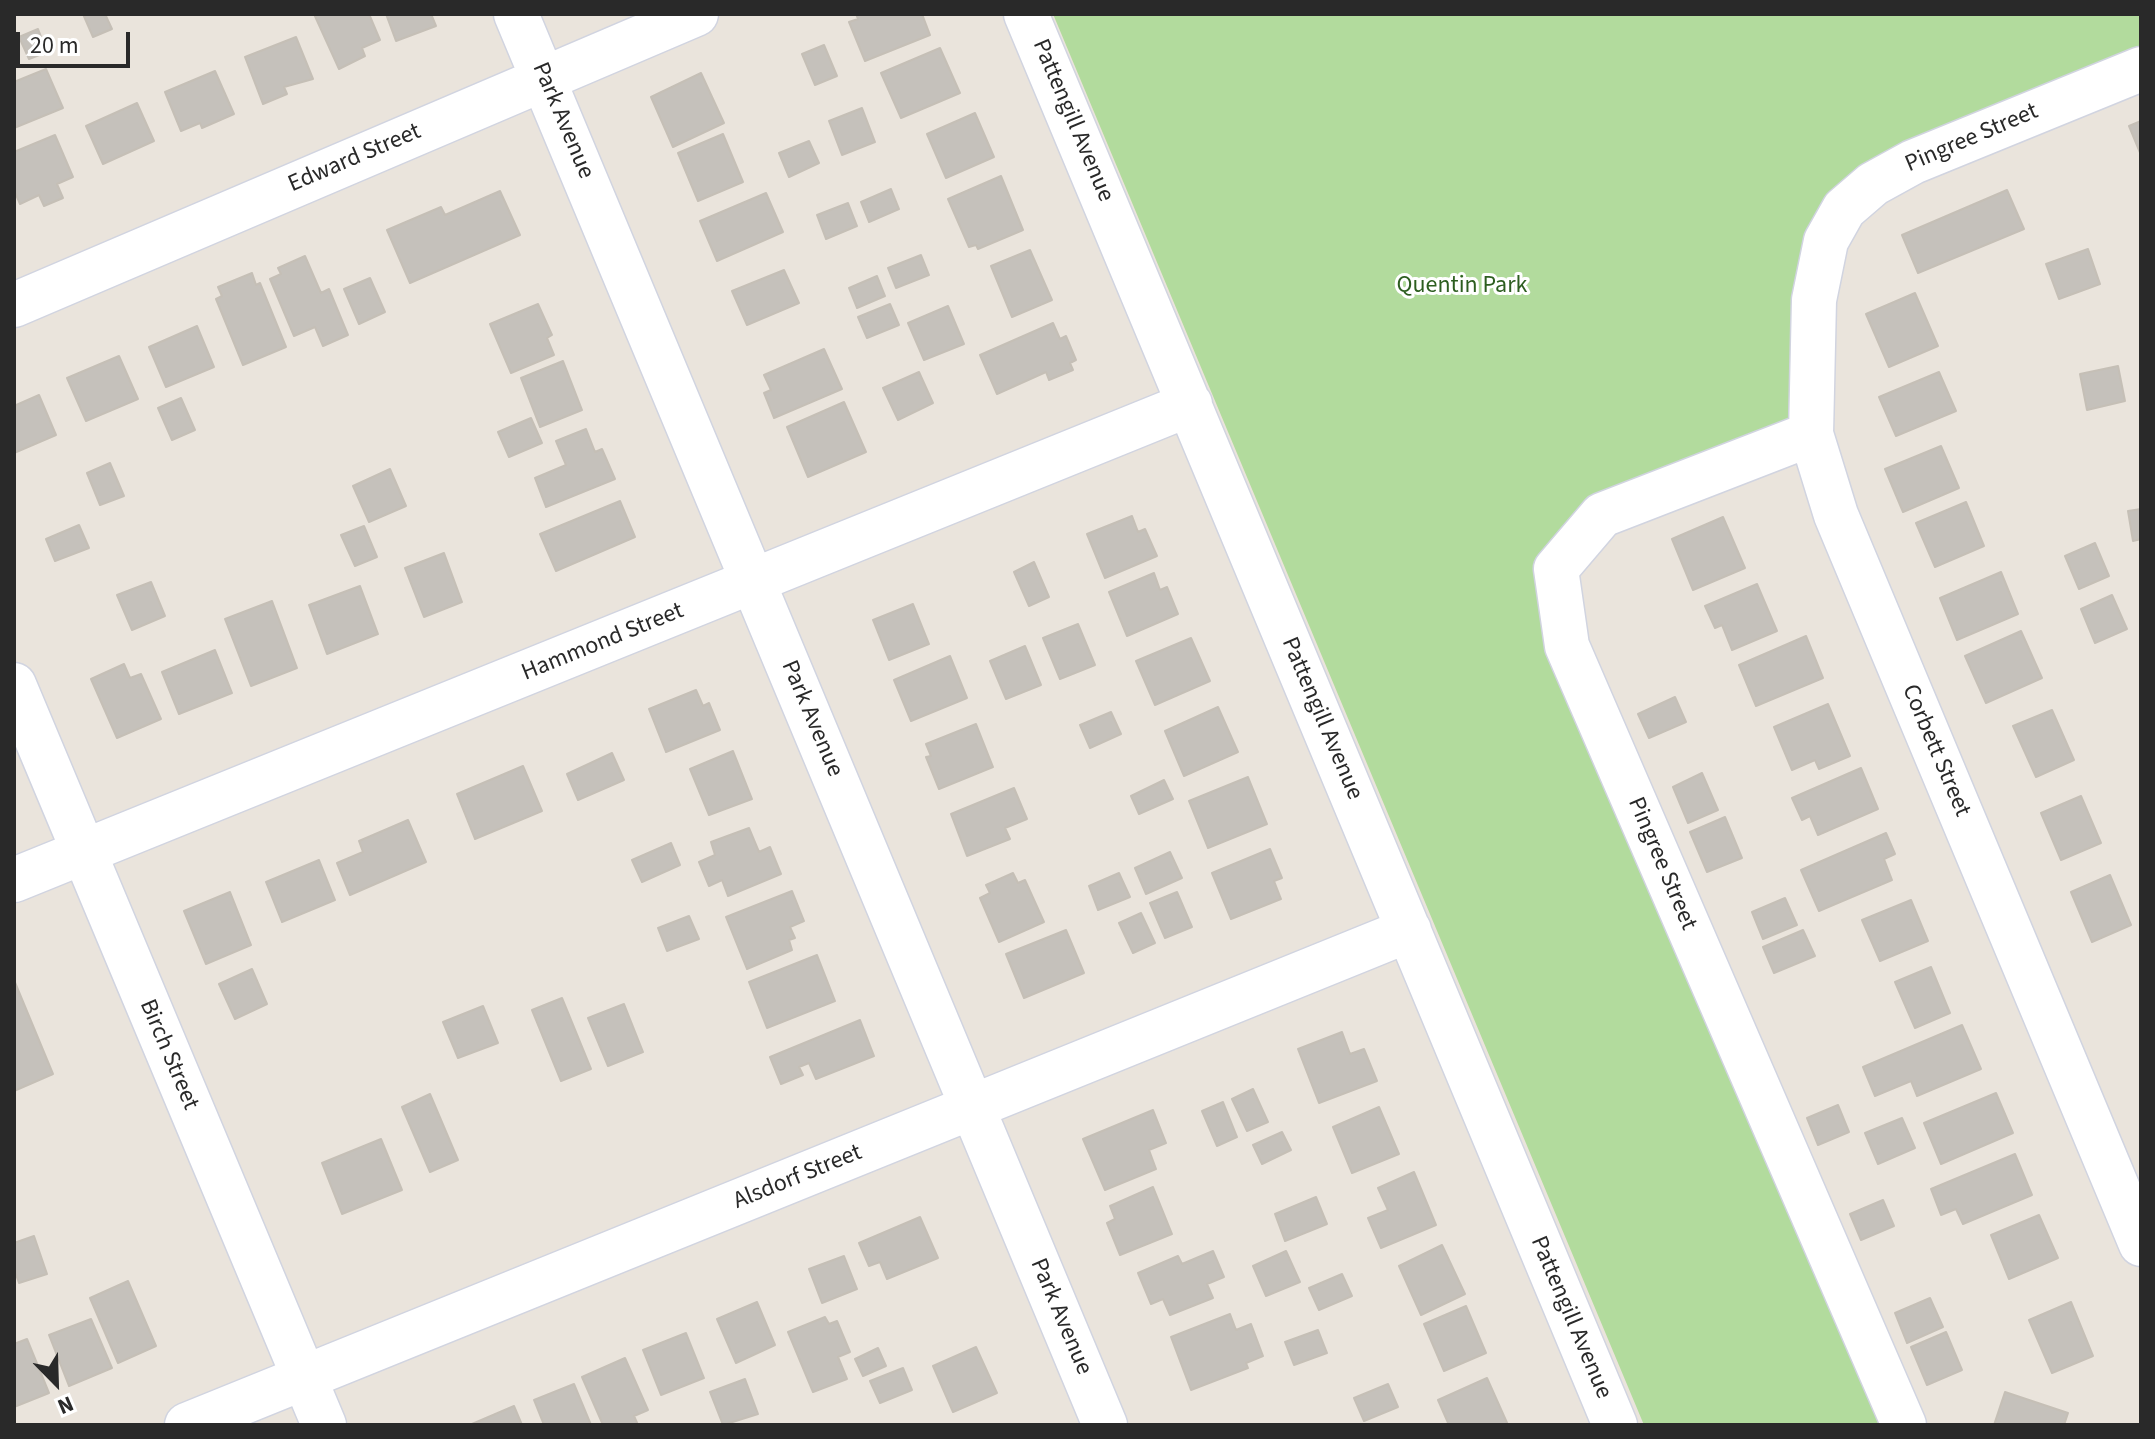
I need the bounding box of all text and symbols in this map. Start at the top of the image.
scale bar [20,16,134,66]
text: 20 m [30,28,79,63]
street label: Pattengill Avenue [1025,35,1119,207]
street label: Park Avenue [525,58,599,184]
street label: Pingree Street [1901,98,2043,180]
street label: Edward Street [284,118,426,200]
park label: Quentin Park [1397,273,1527,301]
street label: Hammond Street [518,597,688,689]
street label: Pattengill Avenue [1274,633,1368,805]
street label: Park Avenue [774,656,848,782]
street label: Corbett Street [1894,681,1976,821]
street label: Pingree Street [1620,793,1702,935]
street label: Birch Street [132,996,204,1114]
street label: Alsdorf Street [730,1139,866,1217]
street label: Pattengill Avenue [1523,1232,1617,1404]
street label: Park Avenue [1023,1254,1097,1380]
north arrow [16,1343,96,1423]
text: N [52,1388,78,1423]

